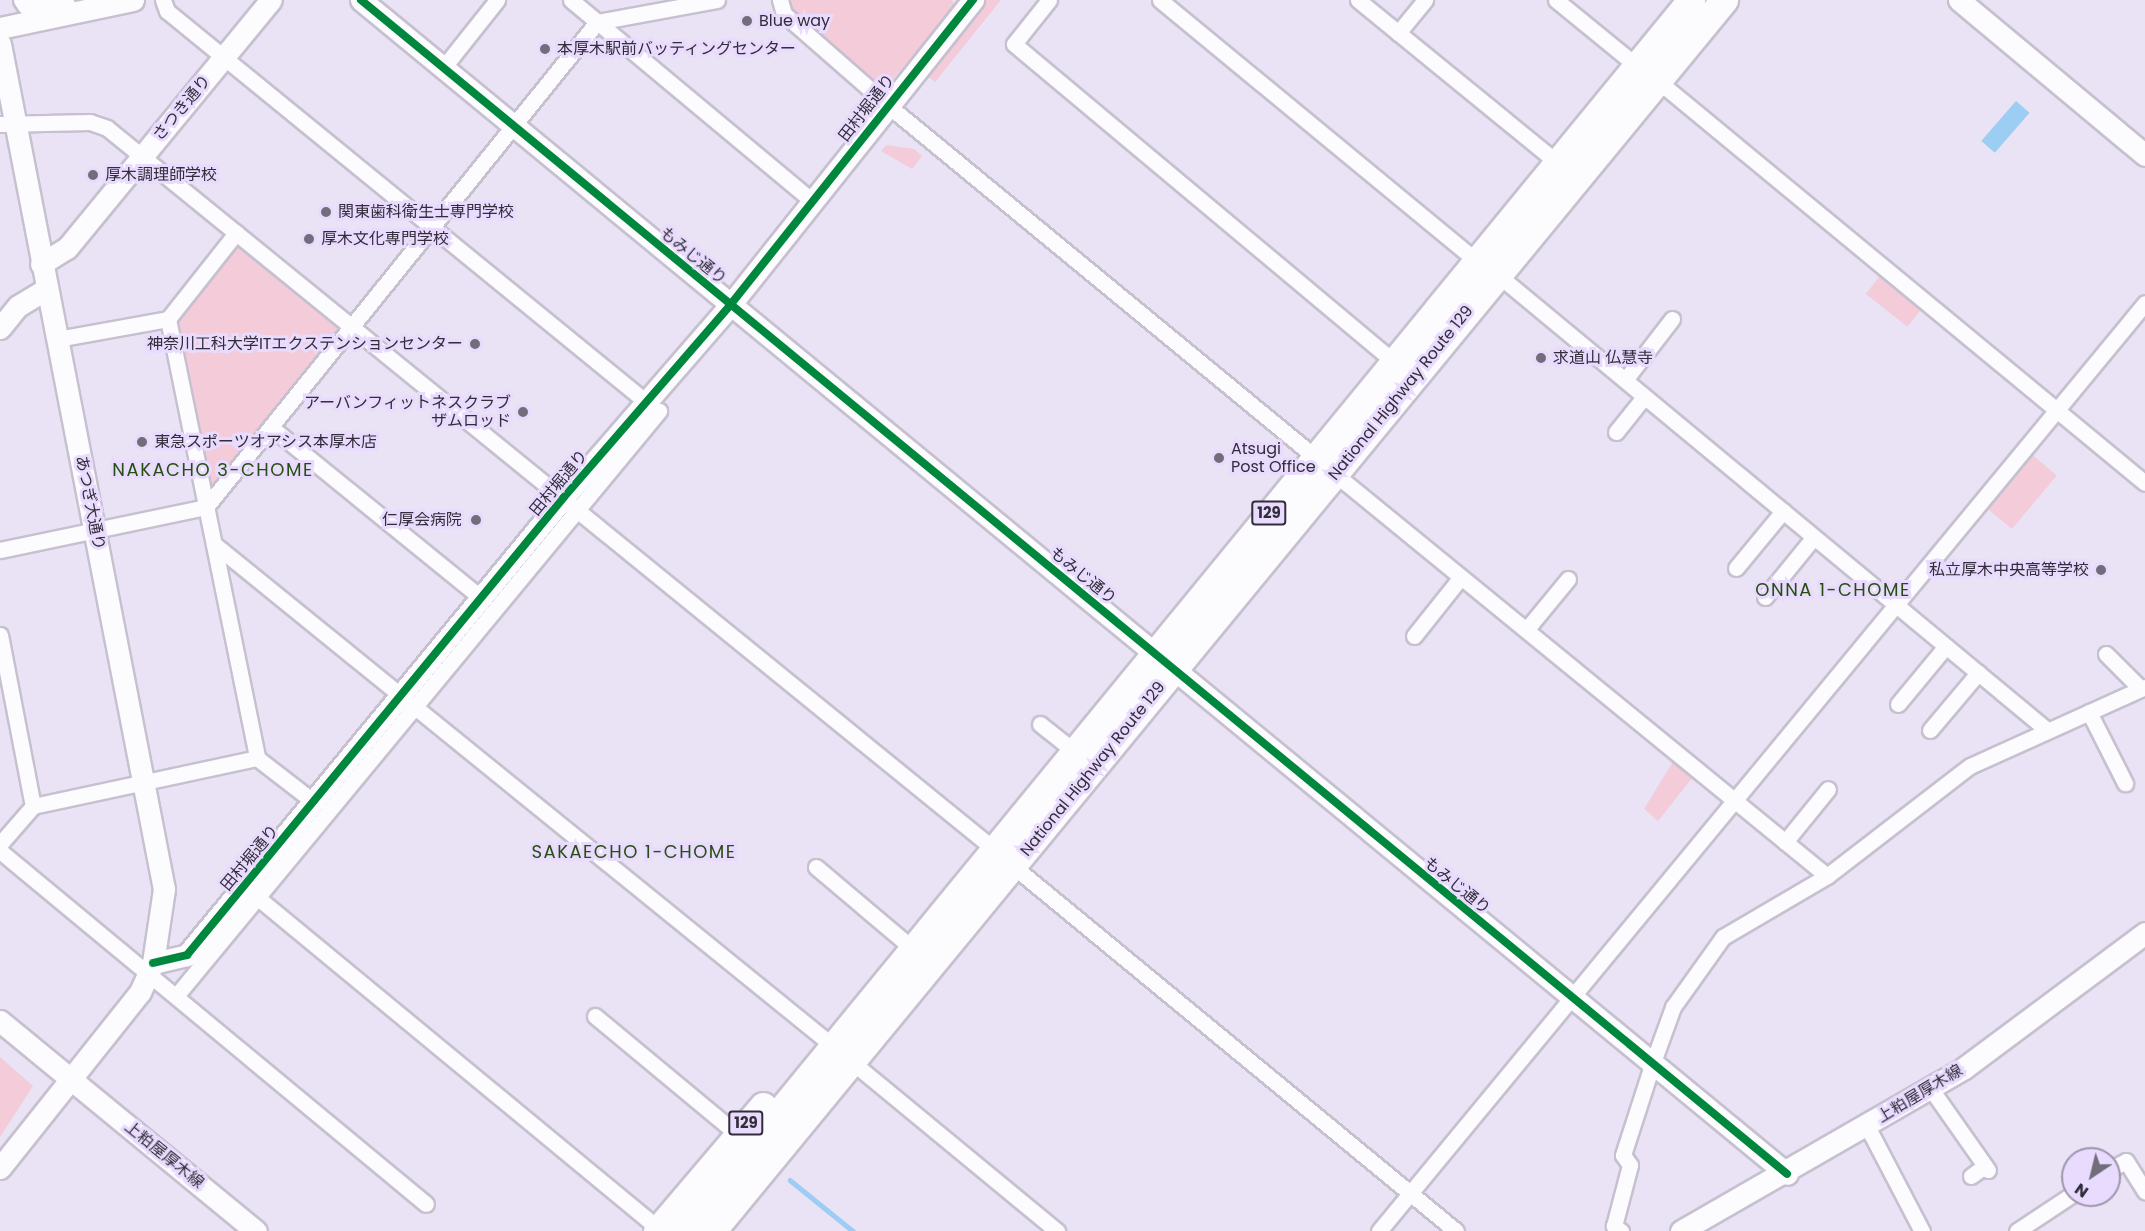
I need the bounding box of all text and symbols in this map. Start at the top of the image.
place label: Blue way [759,11,830,31]
marker: Blue way [740,14,754,28]
place label: 本厚木駅前バッティングセンター [557,39,797,59]
marker: 本厚木駅前バッティングセンター [538,42,552,56]
street label: さつき通り [149,71,215,145]
street label: 田村堀通り [835,71,899,145]
place label: 厚木調理師学校 [105,165,217,185]
marker: 厚木調理師学校 [86,168,100,182]
place label: 関東歯科衛生士専門学校 [338,202,514,222]
marker: 関東歯科衛生士専門学校 [319,205,333,219]
street label: もみじ通り [656,223,730,289]
place label: 厚木文化専門学校 [321,229,449,249]
marker: 厚木文化専門学校 [302,232,316,246]
street label: National Highway Route 129 [1325,302,1477,484]
place label: 神奈川工科大学ITエクステンションセンター [146,334,463,354]
marker: 神奈川工科大学ITエクステンションセンター [468,337,482,351]
place label: 求道山 仏慧寺 [1553,348,1653,368]
marker: 求道山 仏慧寺 [1534,351,1548,365]
place label: アーバンフィットネスクラブ ザムロッド [304,393,511,431]
marker: アーバンフィットネスクラブ ザムロッド [516,405,530,419]
place label: 東急スポーツオアシス本厚木店 [154,432,378,452]
marker: 東急スポーツオアシス本厚木店 [135,435,149,449]
place label: Atsugi Post Office [1231,439,1316,477]
street label: 田村堀通り [526,446,592,520]
marker: Atsugi Post Office [1212,451,1226,465]
street label: あつぎ大通り [71,454,109,552]
district label: NAKACHO 3-CHOME [112,459,314,481]
road number: 129 [1251,501,1287,525]
place label: 仁厚会病院 [382,510,462,530]
marker: 仁厚会病院 [467,511,485,529]
street label: もみじ通り [1046,543,1120,609]
place label: 私立厚木中央高等学校 [1929,560,2089,580]
marker: 私立厚木中央高等学校 [2094,563,2108,577]
district label: ONNA 1-CHOME [1755,579,1911,601]
street label: National Highway Route 129 [1017,678,1169,860]
street label: 田村堀通り [217,821,283,895]
district label: SAKAECHO 1-CHOME [531,841,737,863]
street label: もみじ通り [1420,853,1494,919]
street label: 上粕屋厚木線 [1874,1061,1966,1127]
road number: 129 [728,1111,764,1135]
street label: 上粕屋厚木線 [121,1117,207,1193]
north arrow [2061,1147,2121,1207]
text: N [2070,1178,2093,1203]

